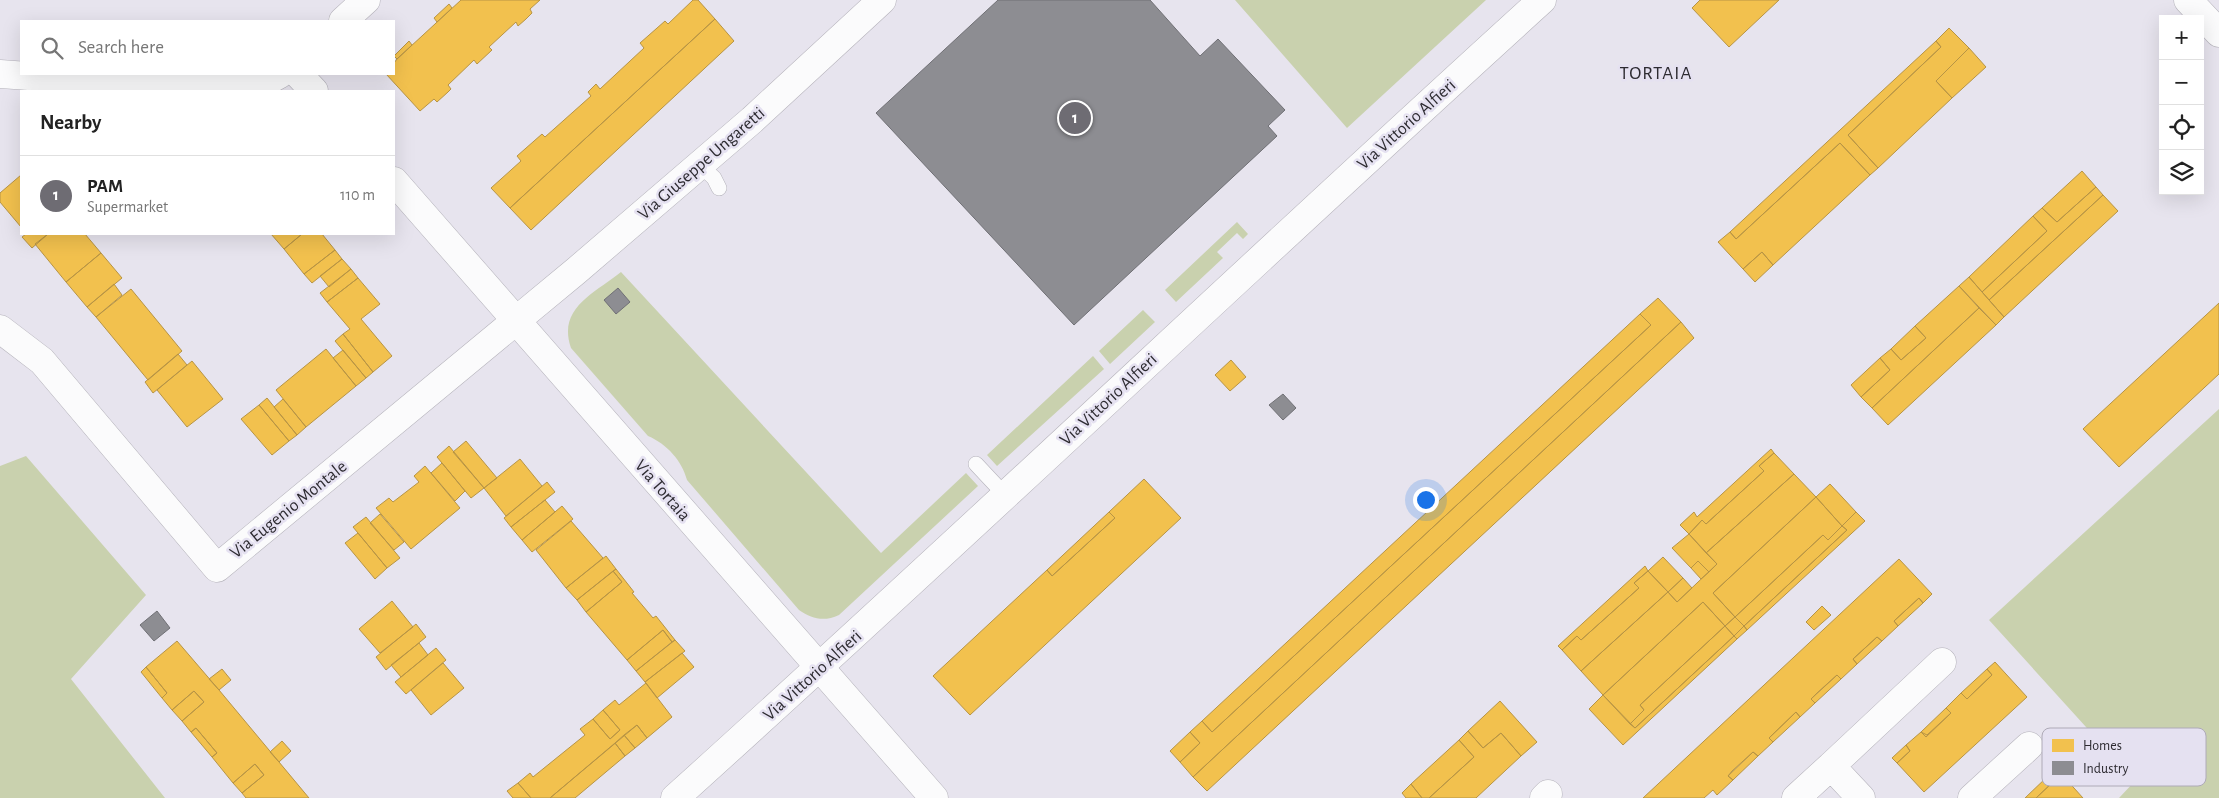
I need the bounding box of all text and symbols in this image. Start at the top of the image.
map controls [2159,15,2204,195]
button: + [2159,15,2204,60]
search box [20,20,395,75]
icon: search [38,34,66,62]
text: Search here [78,38,164,57]
button: − [2159,60,2204,105]
district label: TORTAIA [1620,64,1692,83]
street label: Via Vittorio Alfieri [1354,76,1459,173]
pin: 1 [1059,99,1091,137]
street label: Via Giuseppe Ungaretti [635,104,768,224]
button: locate [2159,105,2204,150]
text: Nearby [40,112,101,133]
button: layers [2159,150,2204,195]
text: PAM [87,177,123,196]
text: 1 [53,187,59,203]
text: 110 m [340,187,375,203]
text: Supermarket [87,199,168,215]
street label: Via Vittorio Alfieri [1057,350,1161,449]
street label: Via Eugenio Montale [227,457,350,562]
street label: Via Tortaia [631,457,694,525]
your location [1413,487,1439,513]
street label: Via Vittorio Alfieri [760,627,865,724]
legend [2042,728,2206,786]
text: Homes [2083,739,2122,753]
text: Industry [2083,762,2129,776]

